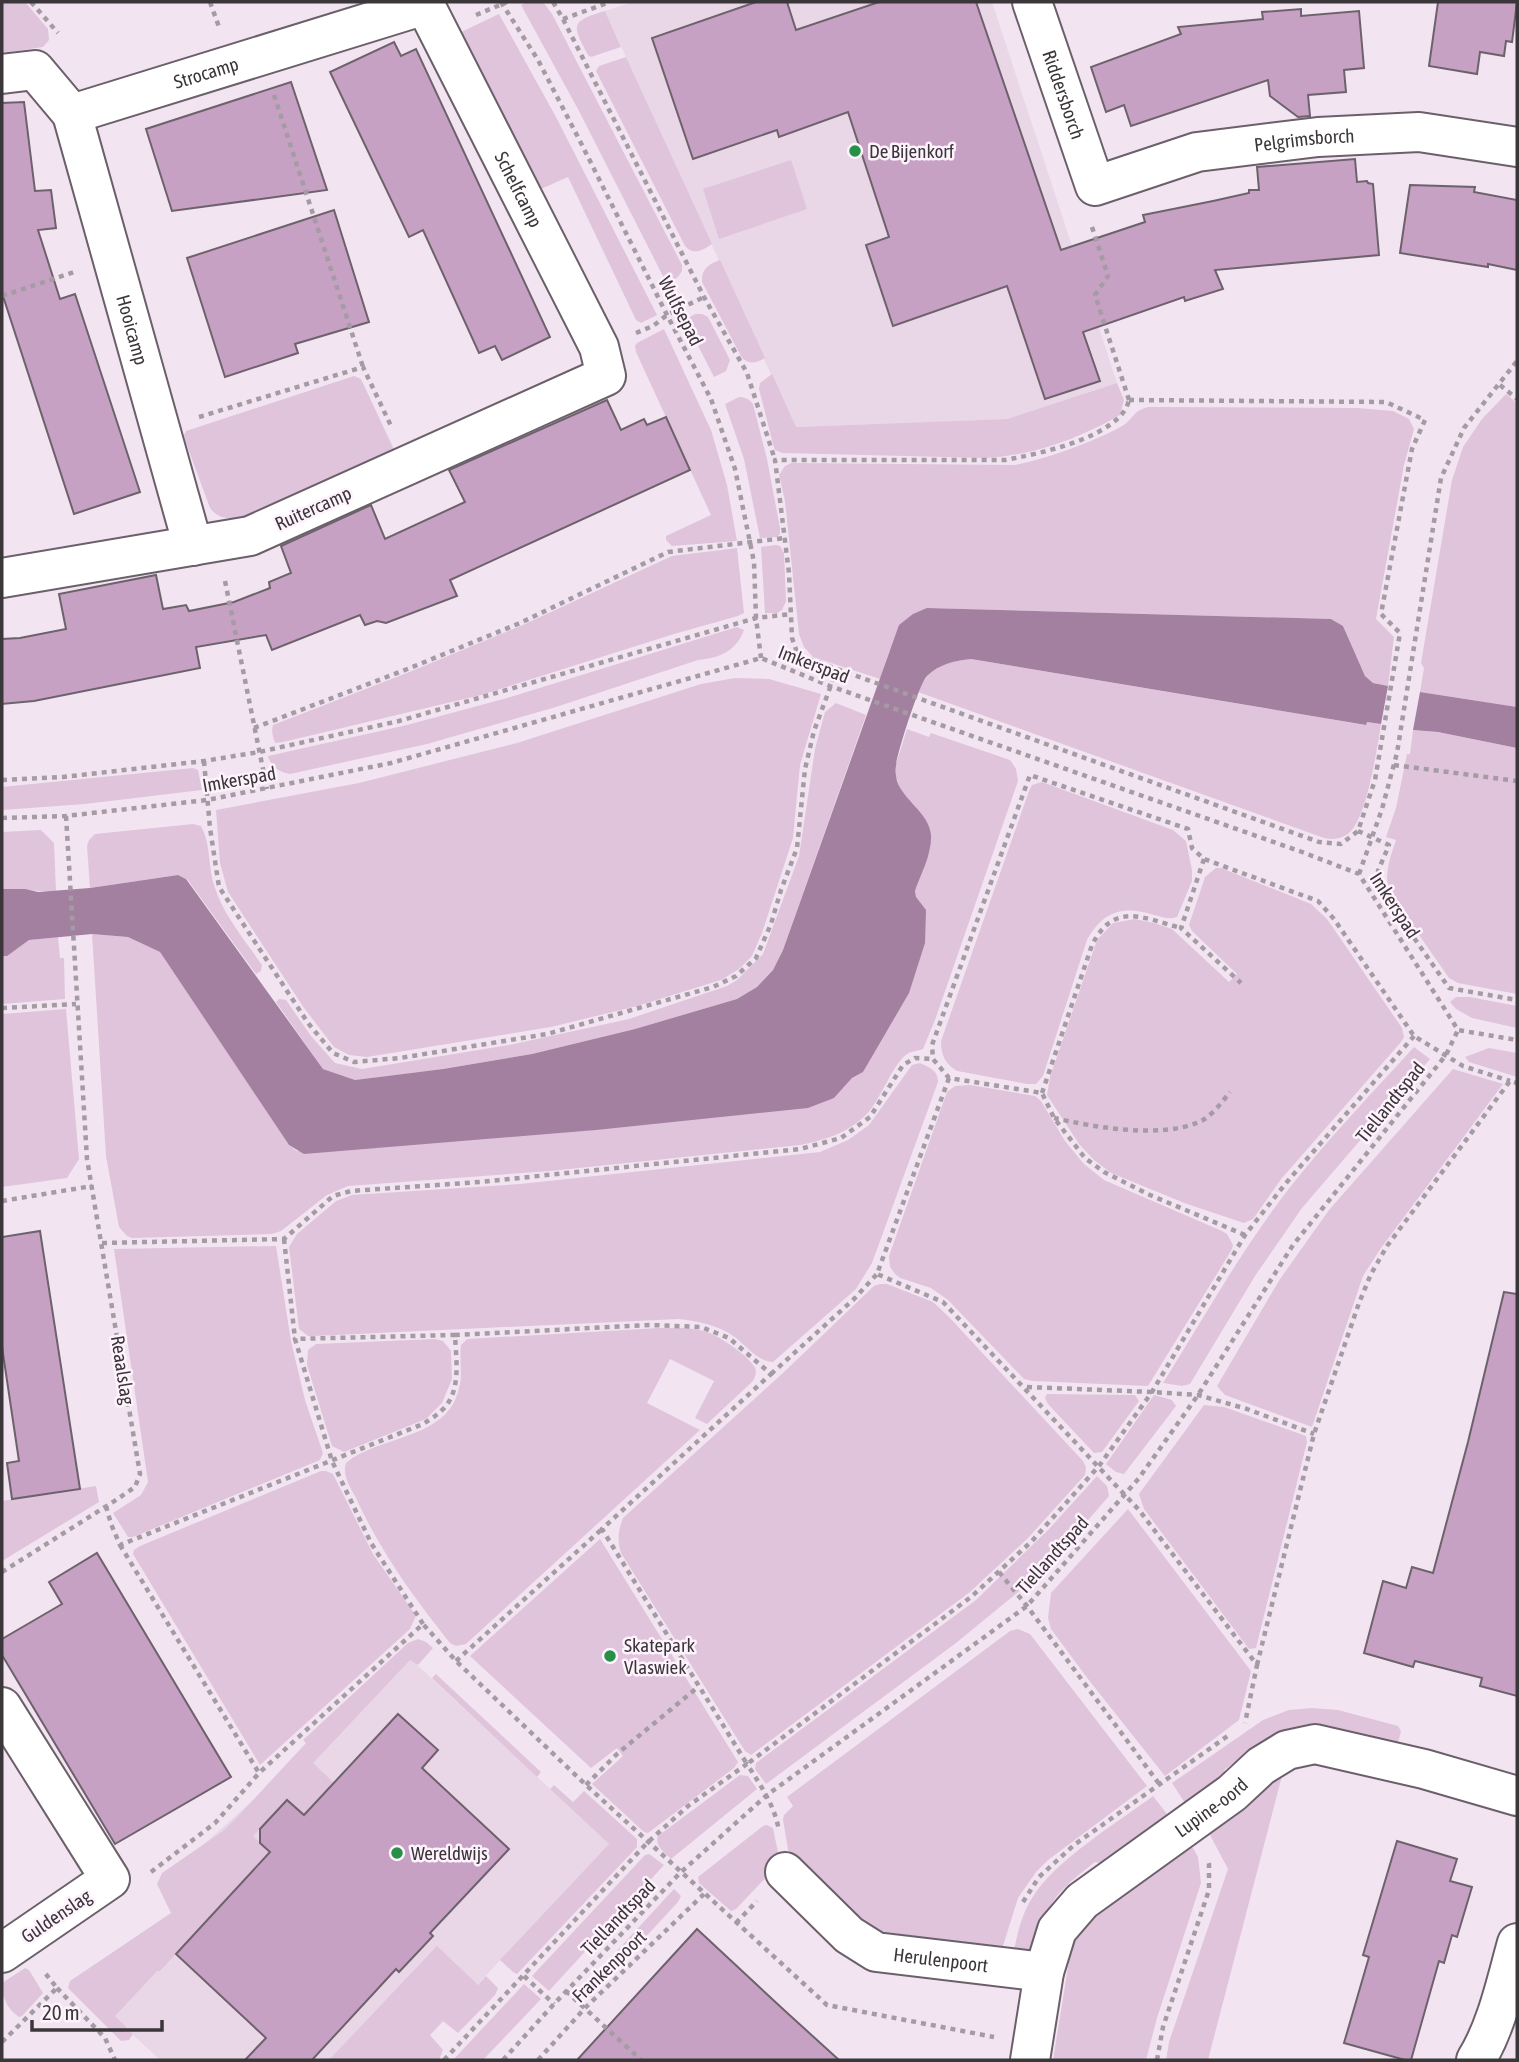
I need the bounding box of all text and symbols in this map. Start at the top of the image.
street label: Riddersborch [1038,47,1089,142]
street label: Strocamp [171,52,241,93]
street label: Pelgrimsborch [1253,124,1355,156]
place label: De Bijenkorf [869,140,954,162]
marker: De Bijenkorf [847,143,863,159]
street label: Schelfcamp [490,148,547,231]
street label: Wulfsepad [654,273,708,349]
street label: Hooicamp [112,292,153,367]
street label: Ruitercamp [271,481,355,535]
street label: Imkerspad [775,640,853,688]
street label: Imkerspad [201,762,277,796]
street label: Imkerspad [1366,868,1424,942]
street label: Tiellandtspad [1351,1057,1429,1147]
street label: Reaalslag [107,1334,139,1407]
street label: Tiellandtspad [1011,1512,1093,1598]
place label: Skatepark Vlaswiek [624,1634,696,1678]
marker: Skatepark Vlaswiek [602,1648,618,1664]
street label: Lupine-oord [1171,1773,1252,1842]
place label: Wereldwijs [411,1842,488,1864]
marker: Wereldwijs [389,1845,405,1861]
street label: Tiellandtspad [576,1874,660,1960]
street label: Guldenslag [17,1884,96,1947]
street label: Frankenpoort [567,1925,651,2007]
street label: Herulenpoort [892,1943,989,1976]
scale bar [32,1988,161,2032]
text: 20 m [42,2000,80,2024]

